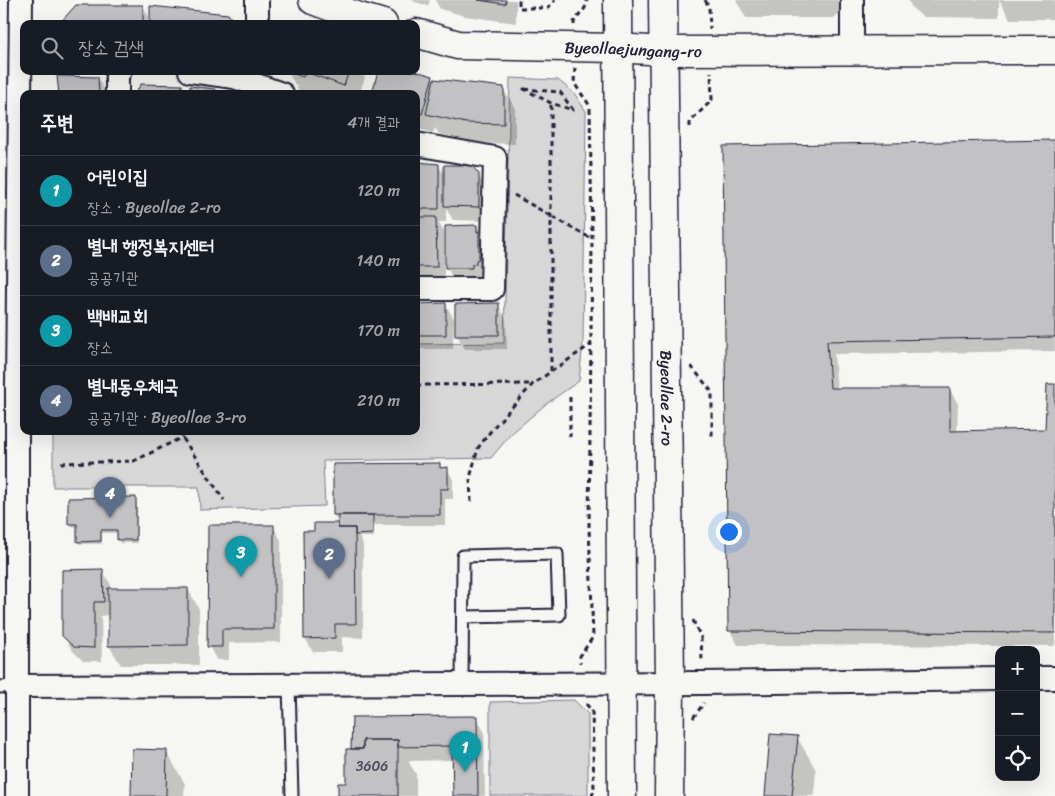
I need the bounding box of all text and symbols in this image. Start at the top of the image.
search box [20,20,420,75]
text: 장소 검색 [78,31,144,64]
street label: Byeollaejungang-ro [564,33,702,66]
icon: search [38,34,66,62]
text: 주변 [40,104,74,142]
text: 4개 결과 [347,108,400,137]
text: 어린이집 [87,160,148,193]
text: 1 [53,176,59,205]
text: 120 m [357,176,400,205]
text: 장소 · Byeollae 2-ro [87,193,221,222]
text: 별내 행정복지센터 [87,230,214,263]
text: 2 [51,246,61,275]
text: 140 m [357,246,400,275]
text: 공공기관 [87,263,139,292]
text: 백배교회 [87,300,148,333]
text: 3 [52,316,60,345]
text: 170 m [357,316,400,345]
text: 장소 [87,333,113,362]
street label: Byeollae 2-ro [652,350,682,446]
text: 별내동우체국 [87,370,179,403]
text: 4 [51,386,61,415]
text: 210 m [357,386,400,415]
text: 공공기관 · Byeollae 3-ro [87,403,246,432]
pin: 4 [94,477,126,518]
your location [716,519,742,545]
pin: 3 [225,536,257,577]
pin: 2 [313,538,345,579]
map controls [995,646,1040,781]
button: + [995,646,1040,691]
button: − [995,691,1040,736]
pin: 1 [449,731,481,772]
button: locate [995,736,1040,781]
house number: 3606 [356,754,388,779]

